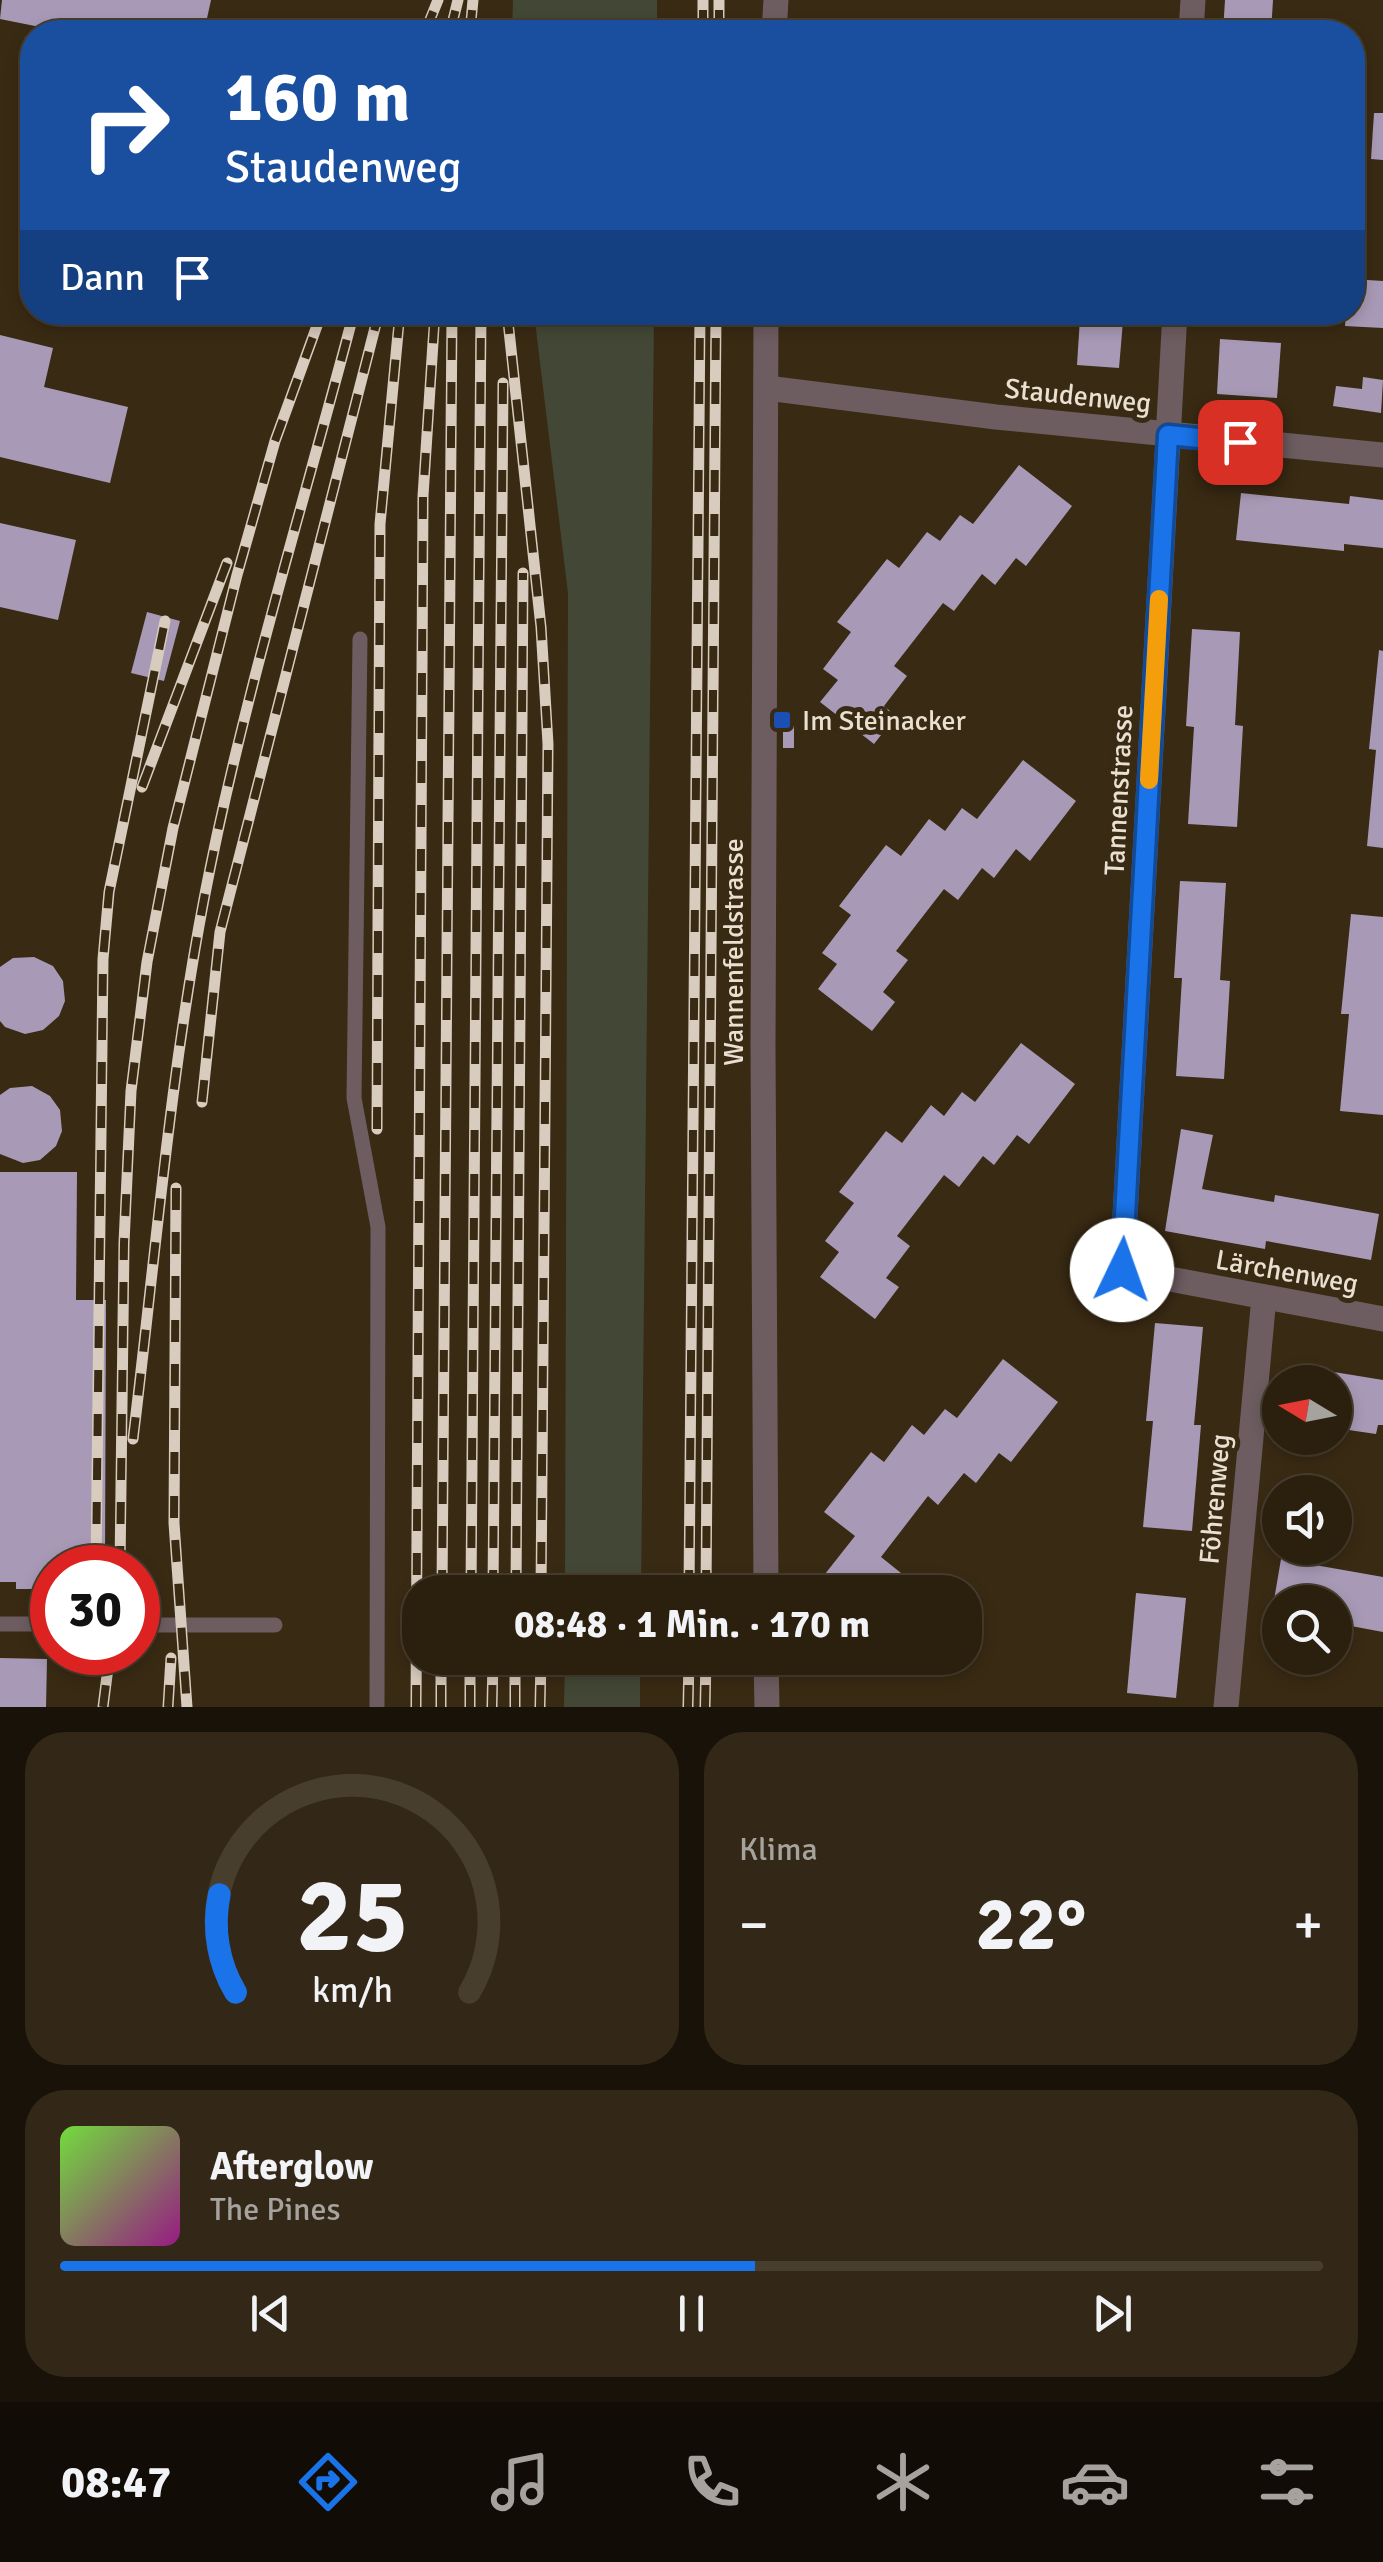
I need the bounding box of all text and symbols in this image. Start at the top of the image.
text: 160 m [225,54,410,140]
icon: right [60,60,190,190]
text: Staudenweg [225,140,462,195]
icon: arrive [165,250,220,305]
text: Dann [60,254,145,301]
street label: Staudenweg [1003,371,1153,421]
pin [1198,400,1283,485]
icon: arrive [1213,415,1268,470]
place label: Im Steinacker [802,704,966,738]
street label: Tannenstrasse [1098,704,1140,876]
marker: Im Steinacker [771,709,793,731]
street label: Wannenfeldstrasse [717,838,751,1066]
position arrow [1070,1218,1174,1322]
street label: Lärchenweg [1213,1243,1361,1301]
north arrow [1262,1365,1352,1455]
map controls [1262,1365,1352,1675]
street label: Föhrenweg [1192,1432,1238,1566]
button: sound [1262,1475,1352,1565]
speed limit sign: 30 [30,1545,160,1675]
button: search [1262,1585,1352,1675]
text: 08:48 · 1 Min. · 170 m [514,1601,870,1648]
text: Klima [739,1830,818,1869]
text: 25 [296,1852,408,1980]
text: 22° [976,1878,1087,1971]
text: − [739,1891,769,1959]
text: + [1293,1891,1323,1959]
text: km/h [312,1968,392,2012]
text: Afterglow [210,2143,373,2190]
text: The Pines [210,2190,341,2229]
icon: previous [243,2286,298,2341]
icon: pause [664,2286,719,2341]
icon: next [1085,2286,1140,2341]
icon: directions [293,2447,363,2517]
icon: music [485,2447,555,2517]
icon: phone [677,2447,747,2517]
icon: climate [868,2447,938,2517]
icon: car [1060,2447,1130,2517]
icon: filters [1252,2447,1322,2517]
text: 08:47 [61,2455,171,2510]

